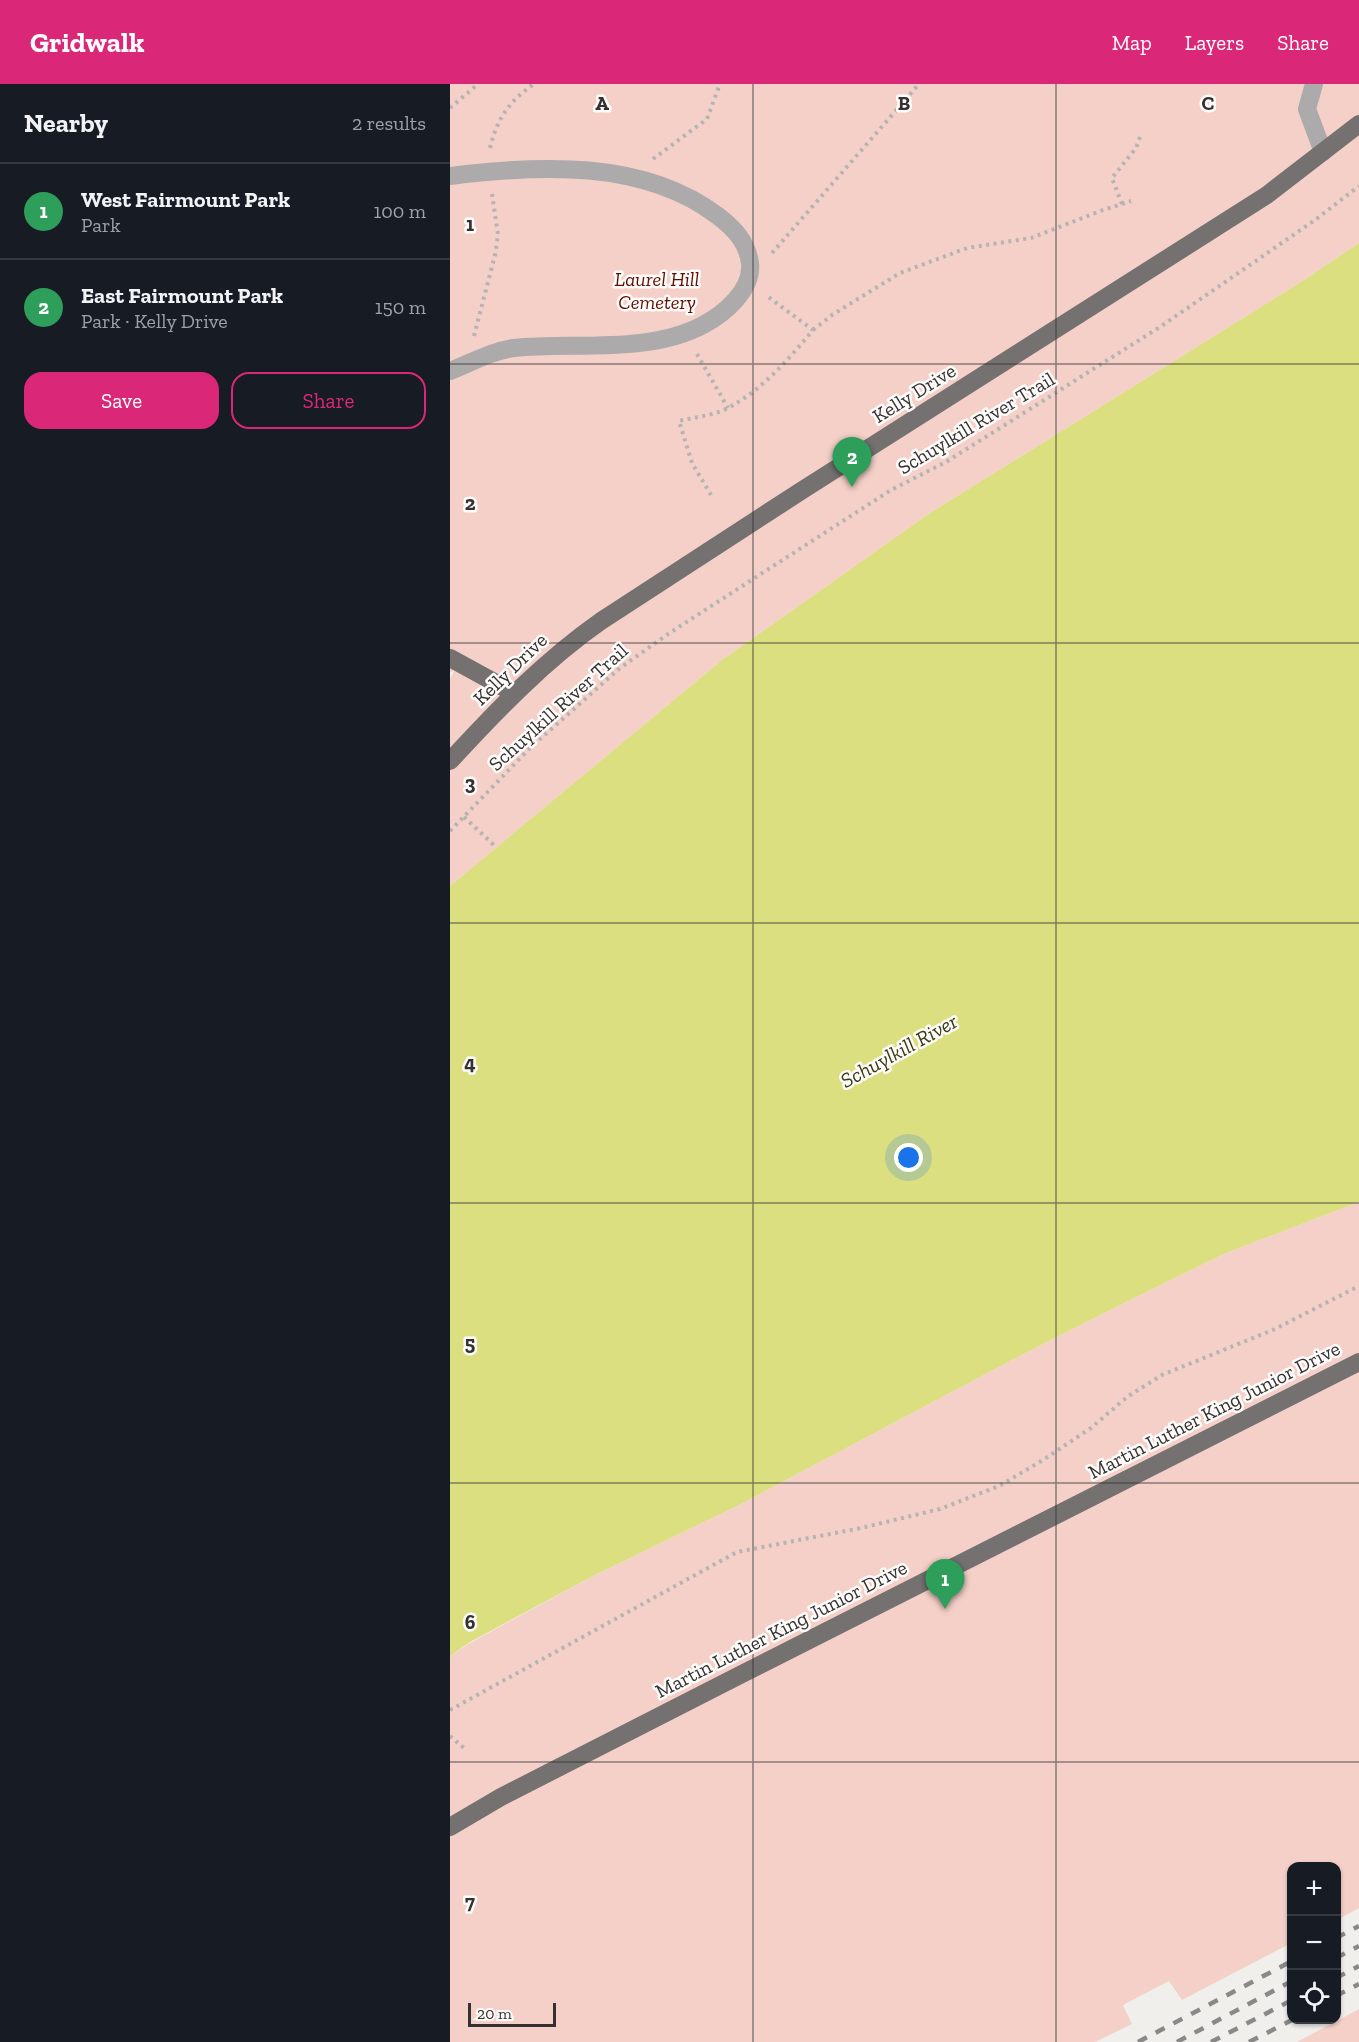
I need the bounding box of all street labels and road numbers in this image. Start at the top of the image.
street label: Kelly Drive [868,358,960,428]
street label: Schuylkill River Trail [893,367,1059,479]
street label: Kelly Drive [468,628,552,710]
street label: Schuylkill River Trail [484,638,632,776]
street label: Martin Luther King Junior Drive [1084,1336,1344,1484]
street label: Martin Luther King Junior Drive [651,1555,911,1703]

